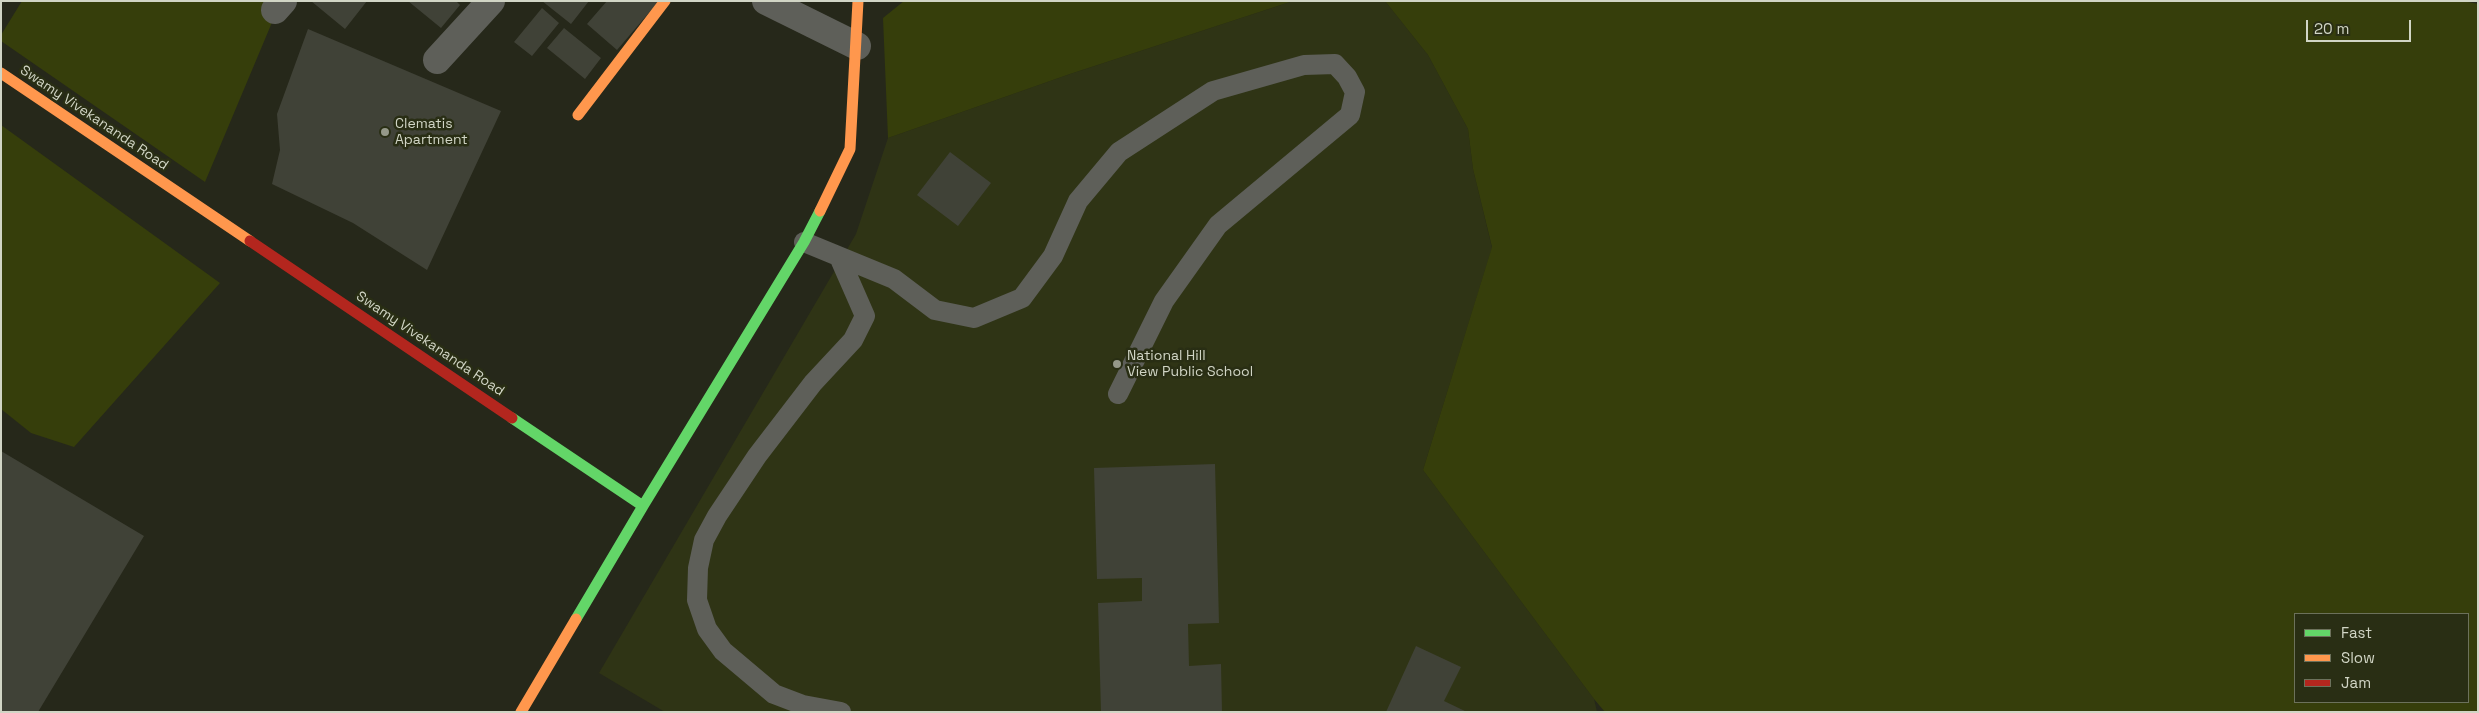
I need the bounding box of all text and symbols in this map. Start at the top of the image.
scale bar [2309,10,2414,42]
text: 20 m [2314,19,2349,38]
street label: Swamy Vivekananda Road [17,62,171,174]
place label: Clematis Apartment [395,116,468,148]
marker: Clematis Apartment [379,126,391,138]
street label: Swamy Vivekananda Road [353,288,507,400]
place label: National Hill View Public School [1127,348,1253,381]
marker: National Hill View Public School [1111,358,1123,370]
legend [2294,613,2469,703]
text: Fast [2341,623,2372,642]
text: Slow [2341,648,2375,667]
text: Jam [2341,673,2371,692]

